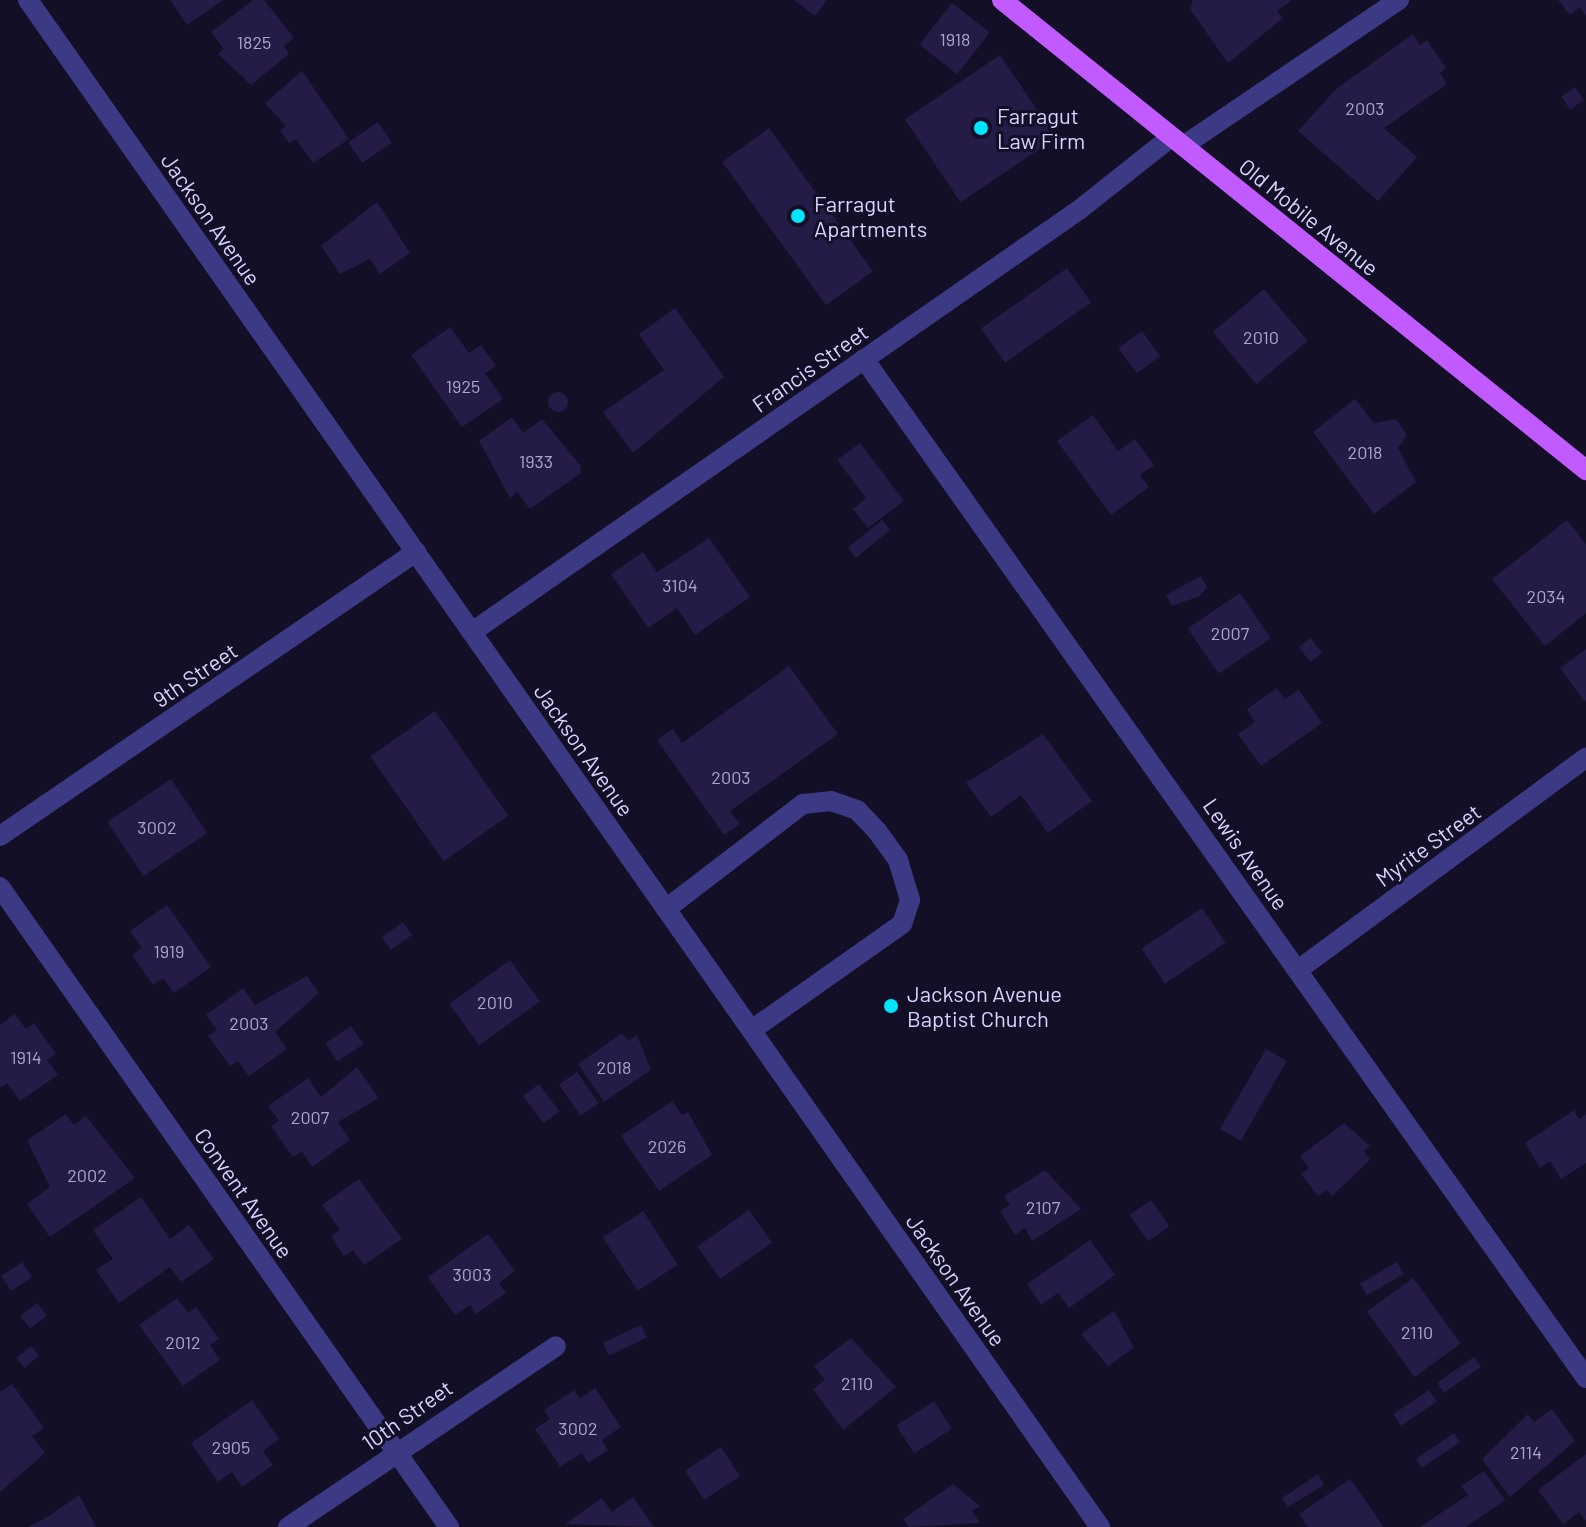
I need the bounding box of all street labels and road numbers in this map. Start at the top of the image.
street label: Jackson Avenue [156,148,266,290]
street label: Old Mobile Avenue [1234,153,1384,281]
street label: Francis Street [747,318,873,418]
street label: 9th Street [148,637,242,713]
street label: Jackson Avenue [529,679,639,821]
street label: Lewis Avenue [1198,793,1294,915]
street label: Myrite Street [1370,798,1486,892]
street label: Convent Avenue [189,1123,299,1263]
street label: Jackson Avenue [901,1209,1011,1351]
street label: 10th Street [357,1374,457,1456]

